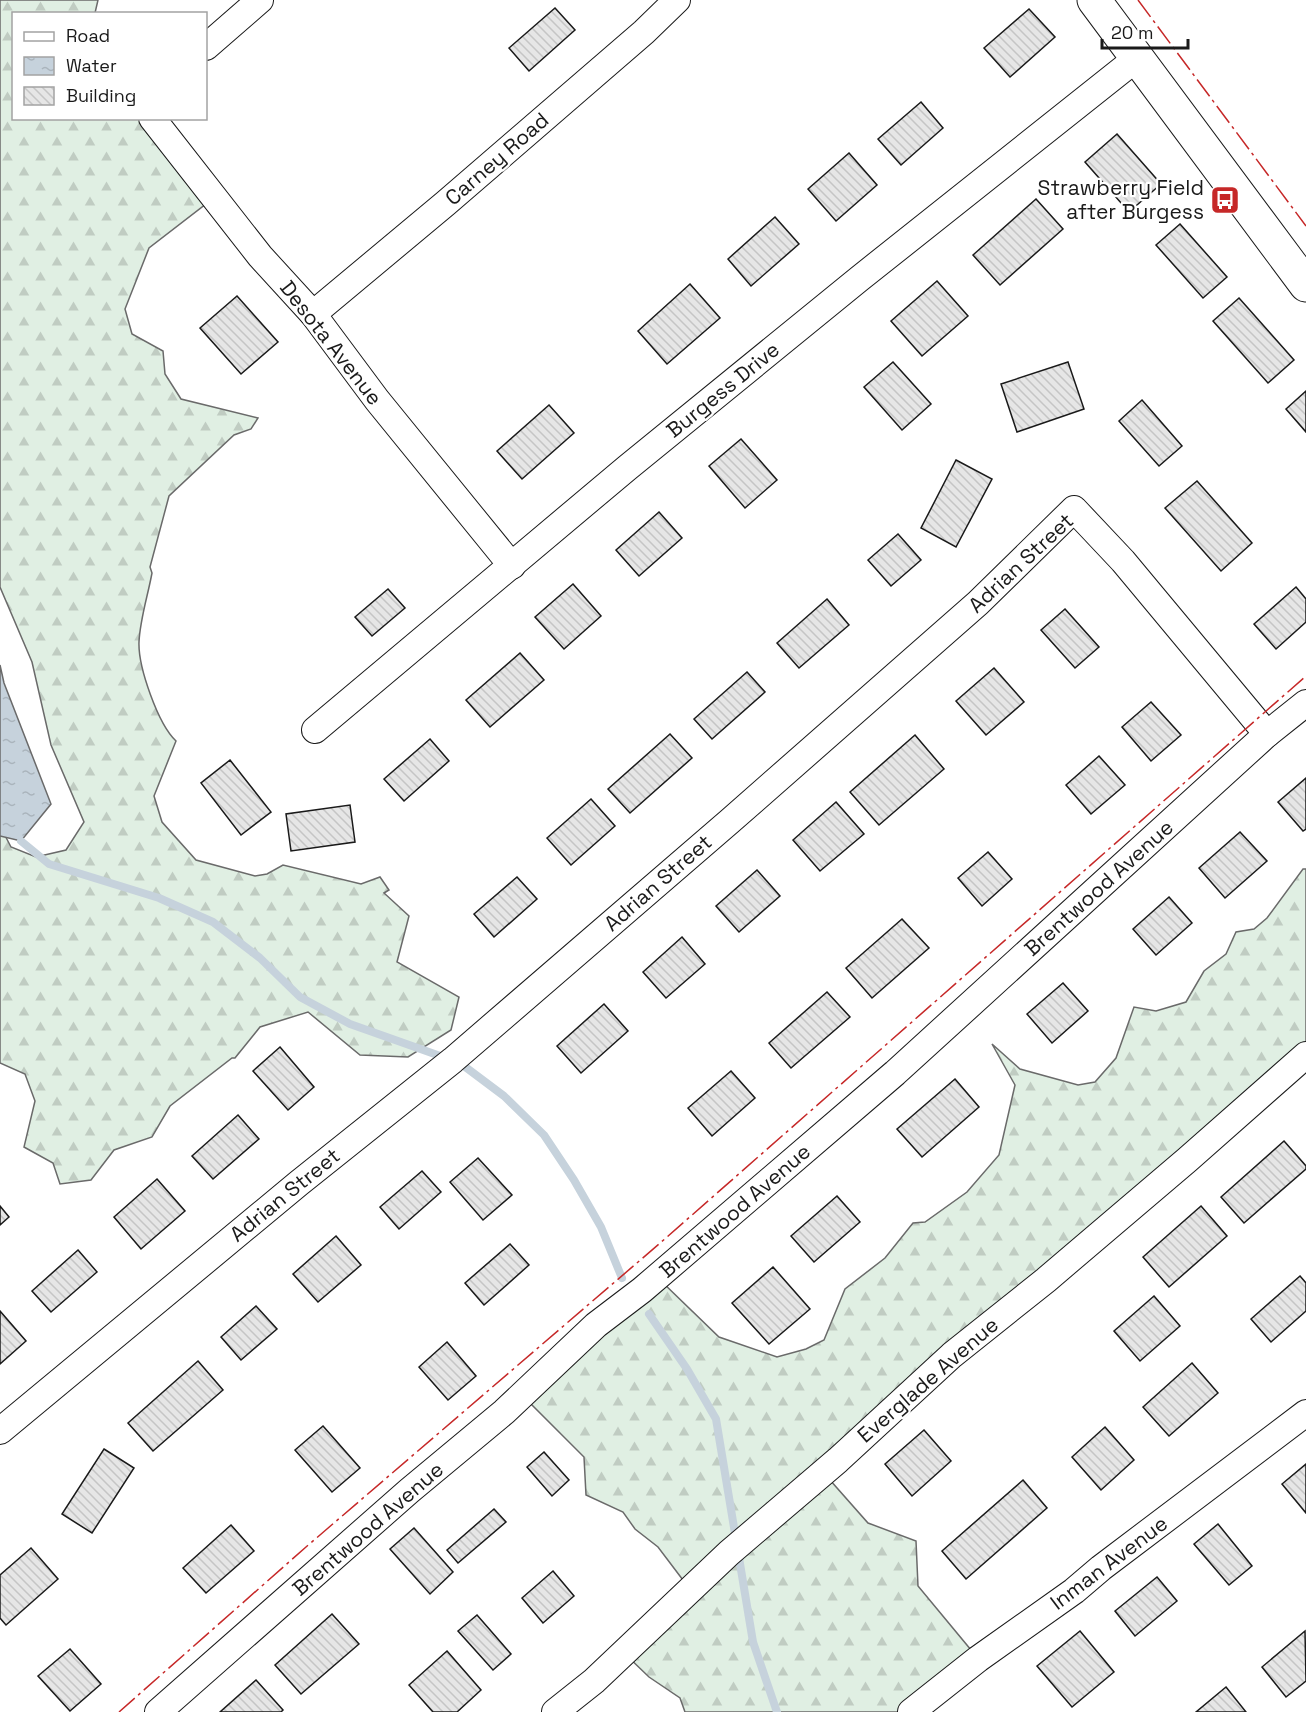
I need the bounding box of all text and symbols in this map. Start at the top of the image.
legend [12,12,207,120]
scale bar [1102,12,1188,50]
text: 20 m [1111,21,1154,44]
text: Road [66,24,110,47]
text: Water [66,54,117,77]
text: Building [66,84,136,107]
street label: Carney Road [439,106,554,211]
place label: Strawberry Field after Burgess [1038,174,1204,225]
bus stop icon: Strawberry Field after Burgess [1209,184,1241,216]
street label: Desota Avenue [274,275,389,410]
street label: Burgess Drive [661,336,785,444]
street label: Adrian Street [962,507,1079,618]
street label: Brentwood Avenue [1018,814,1179,962]
street label: Adrian Street [598,828,717,937]
street label: Brentwood Avenue [654,1138,816,1284]
street label: Adrian Street [224,1142,345,1247]
street label: Everglade Avenue [852,1311,1004,1448]
street label: Brentwood Avenue [287,1456,449,1602]
street label: Inman Avenue [1045,1510,1173,1616]

